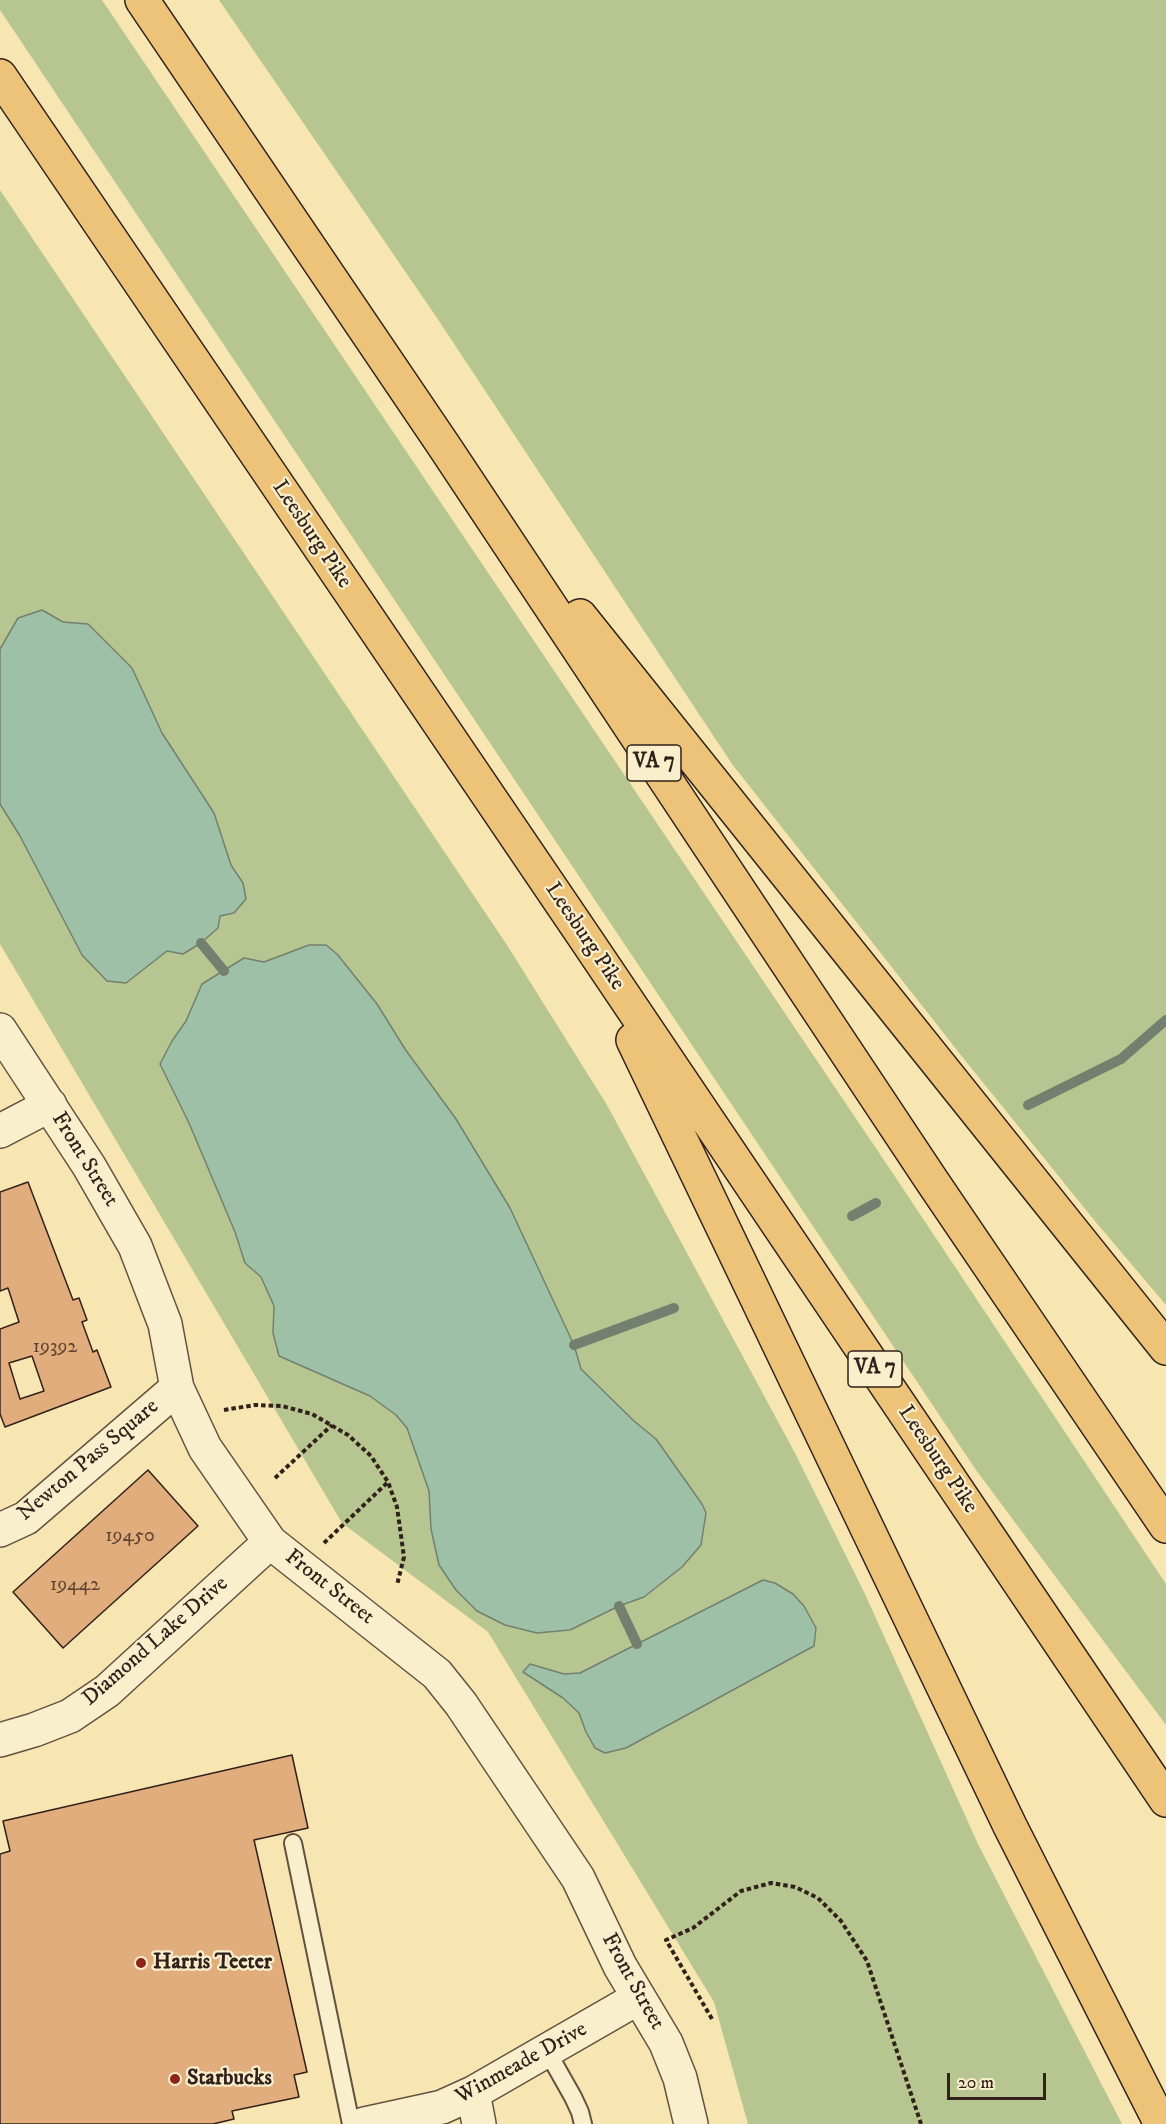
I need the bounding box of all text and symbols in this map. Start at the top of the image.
street label: Leesburg Pike [265,476,357,594]
road number: VA 7 [627,745,681,781]
street label: Leesburg Pike [538,878,630,996]
street label: Front Street [45,1108,123,1212]
house number: 19392 [33,1336,77,1360]
road number: VA 7 [848,1351,902,1387]
street label: Newton Pass Square [13,1394,165,1528]
street label: Leesburg Pike [891,1401,983,1519]
house number: 19450 [105,1525,155,1549]
street label: Front Street [279,1545,379,1631]
street label: Diamond Lake Drive [78,1572,234,1712]
house number: 19442 [50,1574,100,1598]
street label: Front Street [595,1929,669,2035]
place label: Harris Teeter [153,1950,272,1976]
marker: Harris Teeter [134,1956,148,1970]
street label: Winmeade Drive [452,2017,592,2111]
scale bar [950,2061,1049,2099]
place label: Starbucks [187,2066,272,2092]
marker: Starbucks [168,2072,182,2086]
text: 20 m [958,2072,994,2094]

